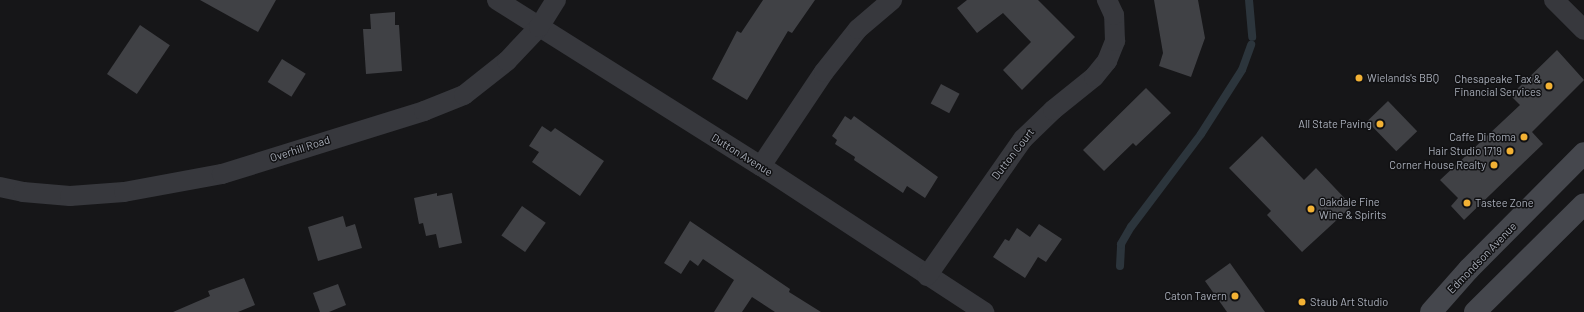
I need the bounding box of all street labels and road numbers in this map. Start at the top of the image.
street label: Dutton Court [989,126,1037,182]
street label: Dutton Avenue [709,131,775,179]
street label: Overhill Road [268,133,332,165]
street label: Edmondson Avenue [1445,220,1519,296]

